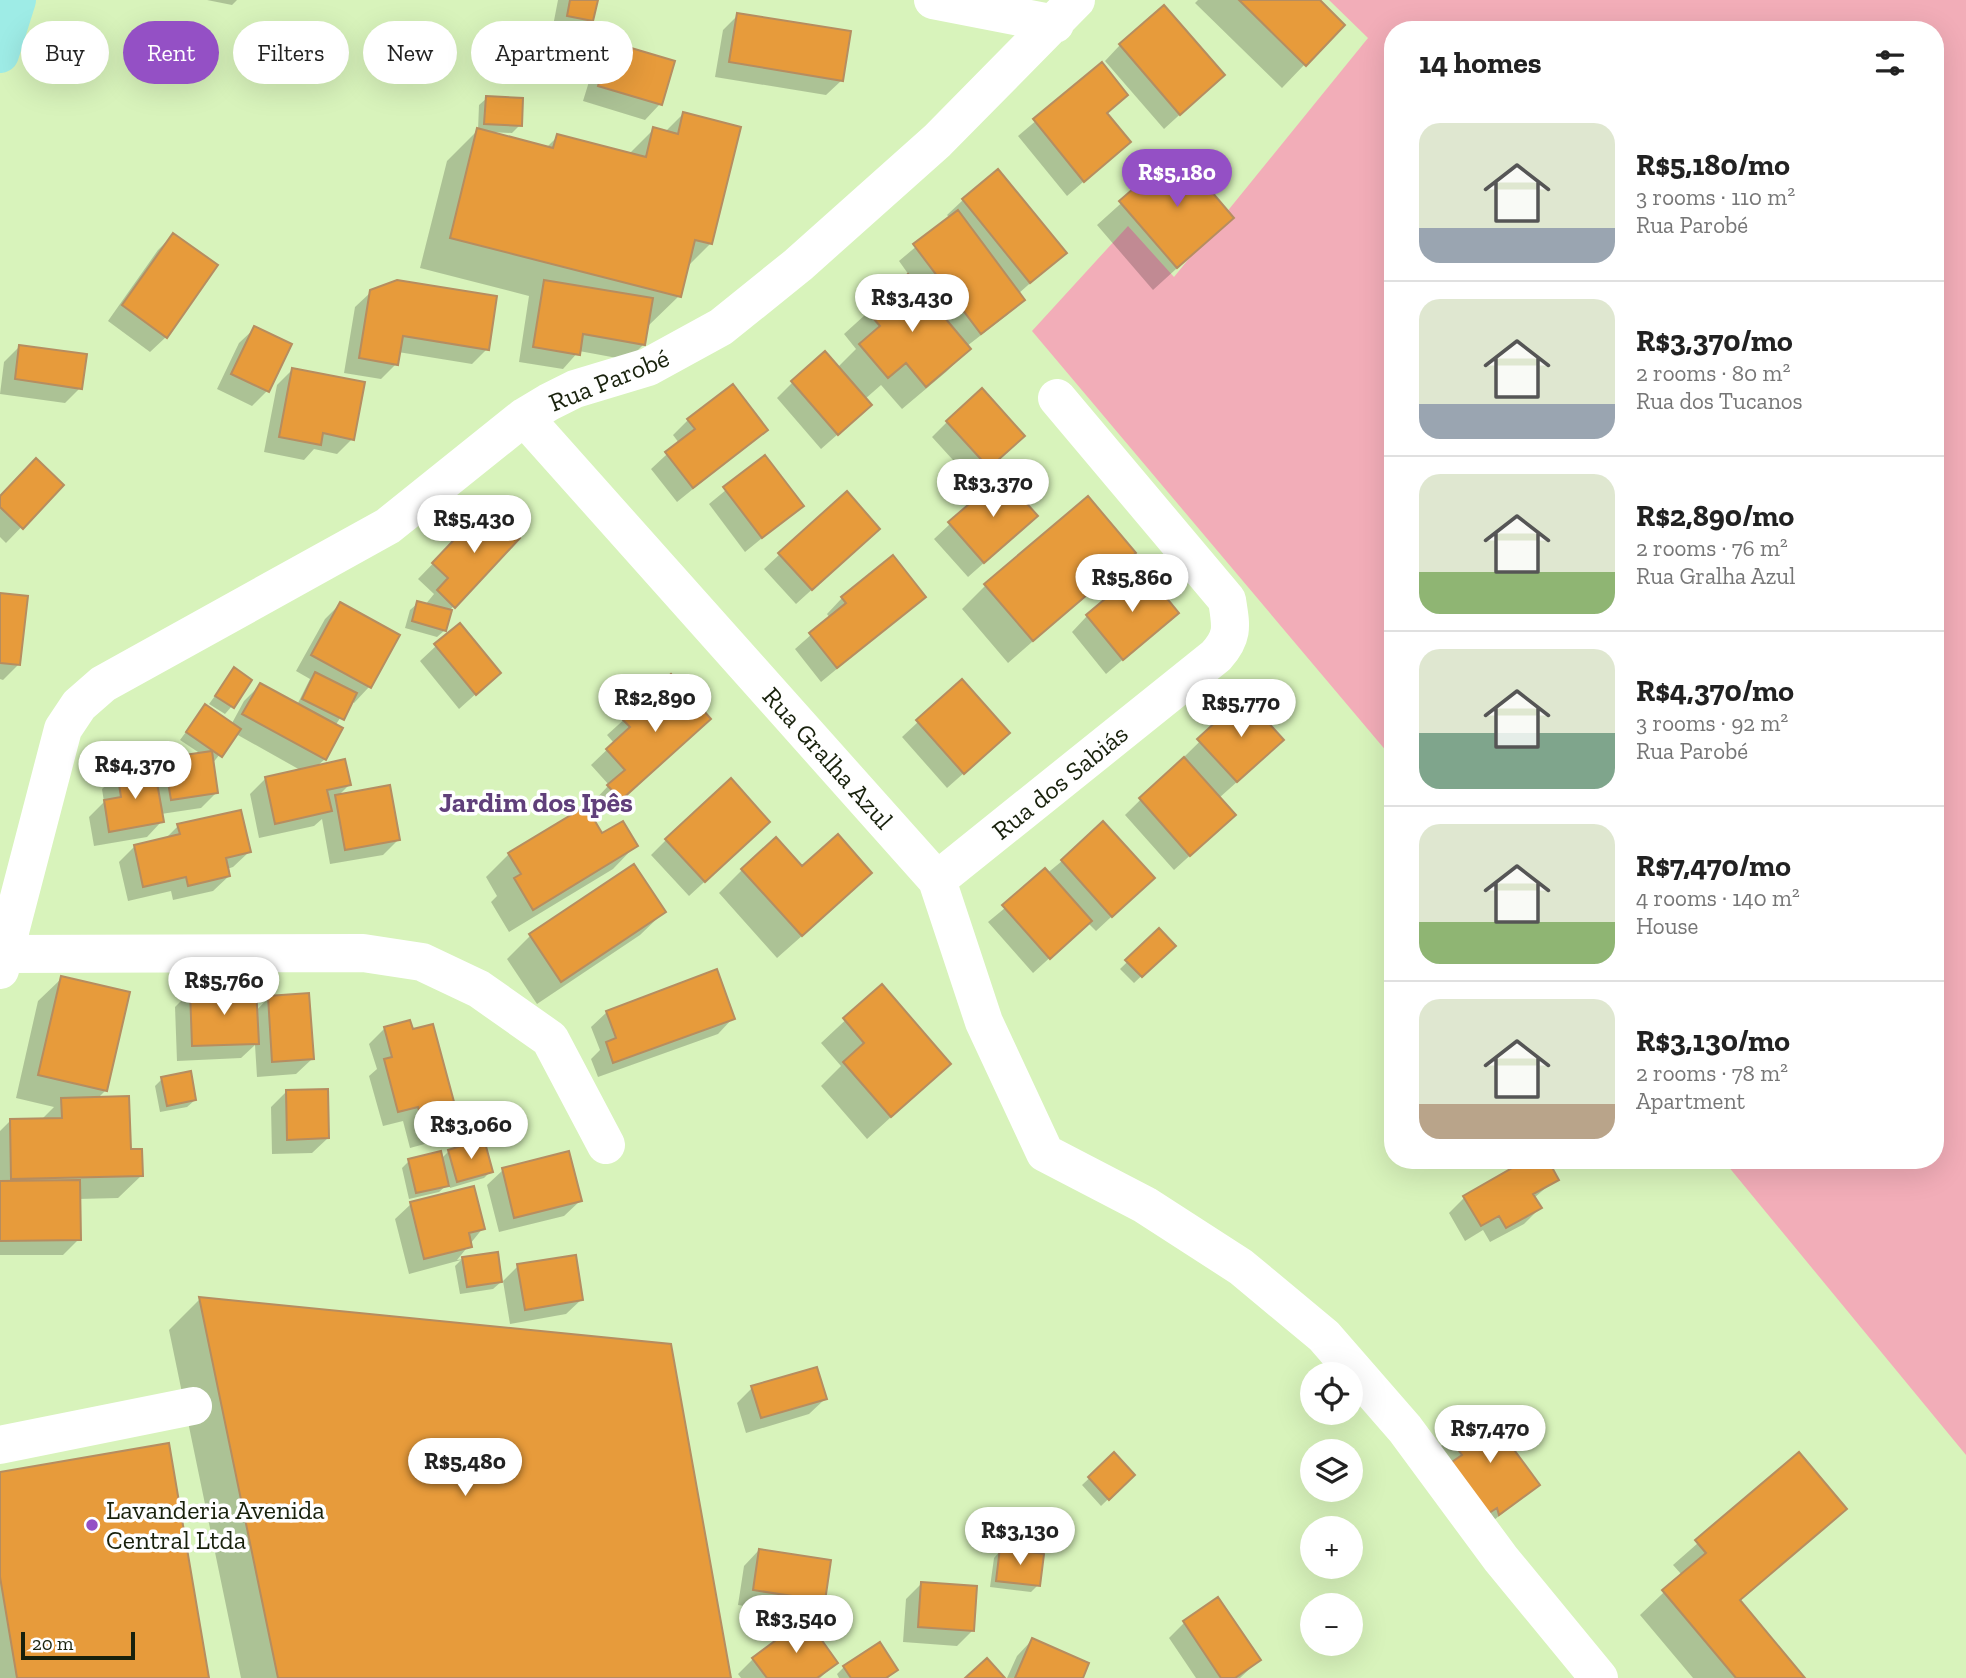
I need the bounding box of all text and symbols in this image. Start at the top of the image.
chip: Buy [21,21,109,84]
chip: Rent [123,21,219,84]
chip: Filters [233,21,349,84]
chip: New [363,21,457,84]
chip: Apartment [471,21,633,84]
icon: filters [1871,44,1909,82]
text: 14 homes [1419,45,1542,81]
text: R$5,180/mo [1636,147,1790,183]
pin: R$5,180 [1112,150,1242,209]
icon: home [1475,151,1559,235]
text: R$5,180 [1138,158,1216,186]
text: 3 rooms · 110 m² [1636,183,1795,211]
text: Rua Parobé [1636,211,1748,239]
pin: R$3,430 [847,274,977,334]
text: R$3,430 [871,283,953,311]
text: R$3,370/mo [1636,323,1793,359]
icon: home [1475,327,1559,411]
street label: Rua Parobé [544,341,674,419]
text: 2 rooms · 80 m² [1636,359,1790,387]
text: Rua dos Tucanos [1636,387,1803,415]
pin: R$3,370 [928,460,1058,519]
text: R$3,370 [953,468,1033,496]
pin: R$5,430 [409,496,539,555]
text: R$2,890/mo [1636,498,1794,534]
icon: home [1475,502,1559,586]
text: R$5,430 [433,504,515,532]
text: 2 rooms · 76 m² [1636,534,1788,562]
pin: R$5,860 [1067,554,1197,614]
text: Rua Gralha Azul [1636,562,1795,590]
text: R$5,860 [1091,563,1173,591]
text: R$4,370/mo [1636,673,1794,709]
pin: R$2,890 [590,674,720,734]
icon: home [1475,677,1559,761]
street label: Rua Gralha Azul [756,680,900,836]
pin: R$5,770 [1176,680,1306,739]
text: R$2,890 [614,683,696,711]
text: R$5,770 [1202,688,1280,716]
text: 3 rooms · 92 m² [1636,709,1788,737]
street label: Rua dos Sabiás [986,717,1134,847]
text: Rua Parobé [1636,737,1748,765]
pin: R$4,370 [70,742,200,801]
text: R$4,370 [94,750,176,778]
district label: Jardim dos Ipês [439,786,633,819]
text: R$7,470/mo [1636,848,1791,884]
icon: home [1475,852,1559,936]
text: 4 rooms · 140 m² [1636,884,1800,912]
text: House [1636,912,1698,940]
pin: R$5,760 [159,958,289,1017]
text: R$5,760 [184,966,264,994]
text: R$3,130/mo [1636,1023,1790,1059]
icon: home [1475,1027,1559,1111]
text: 2 rooms · 78 m² [1636,1059,1788,1087]
text: Apartment [1636,1087,1745,1115]
pin: R$3,060 [406,1102,536,1161]
text: R$3,060 [430,1110,512,1138]
map controls [1300,1362,1363,1656]
button: locate [1300,1362,1363,1425]
pin: R$7,470 [1425,1406,1555,1465]
text: R$7,470 [1451,1414,1529,1442]
pin: R$5,480 [400,1438,530,1498]
button: layers [1300,1439,1363,1502]
text: R$5,480 [424,1447,506,1475]
place label: Lavanderia Avenida Central Ltda [106,1494,325,1556]
pin: R$3,130 [955,1508,1085,1567]
text: R$3,130 [981,1516,1059,1544]
button: + [1300,1516,1363,1579]
marker: Lavanderia Avenida Central Ltda [84,1517,100,1533]
button: − [1300,1593,1363,1656]
pin: R$3,540 [731,1596,861,1655]
text: R$3,540 [755,1604,837,1632]
scale bar [21,1629,135,1661]
text: 20 m [32,1632,73,1655]

